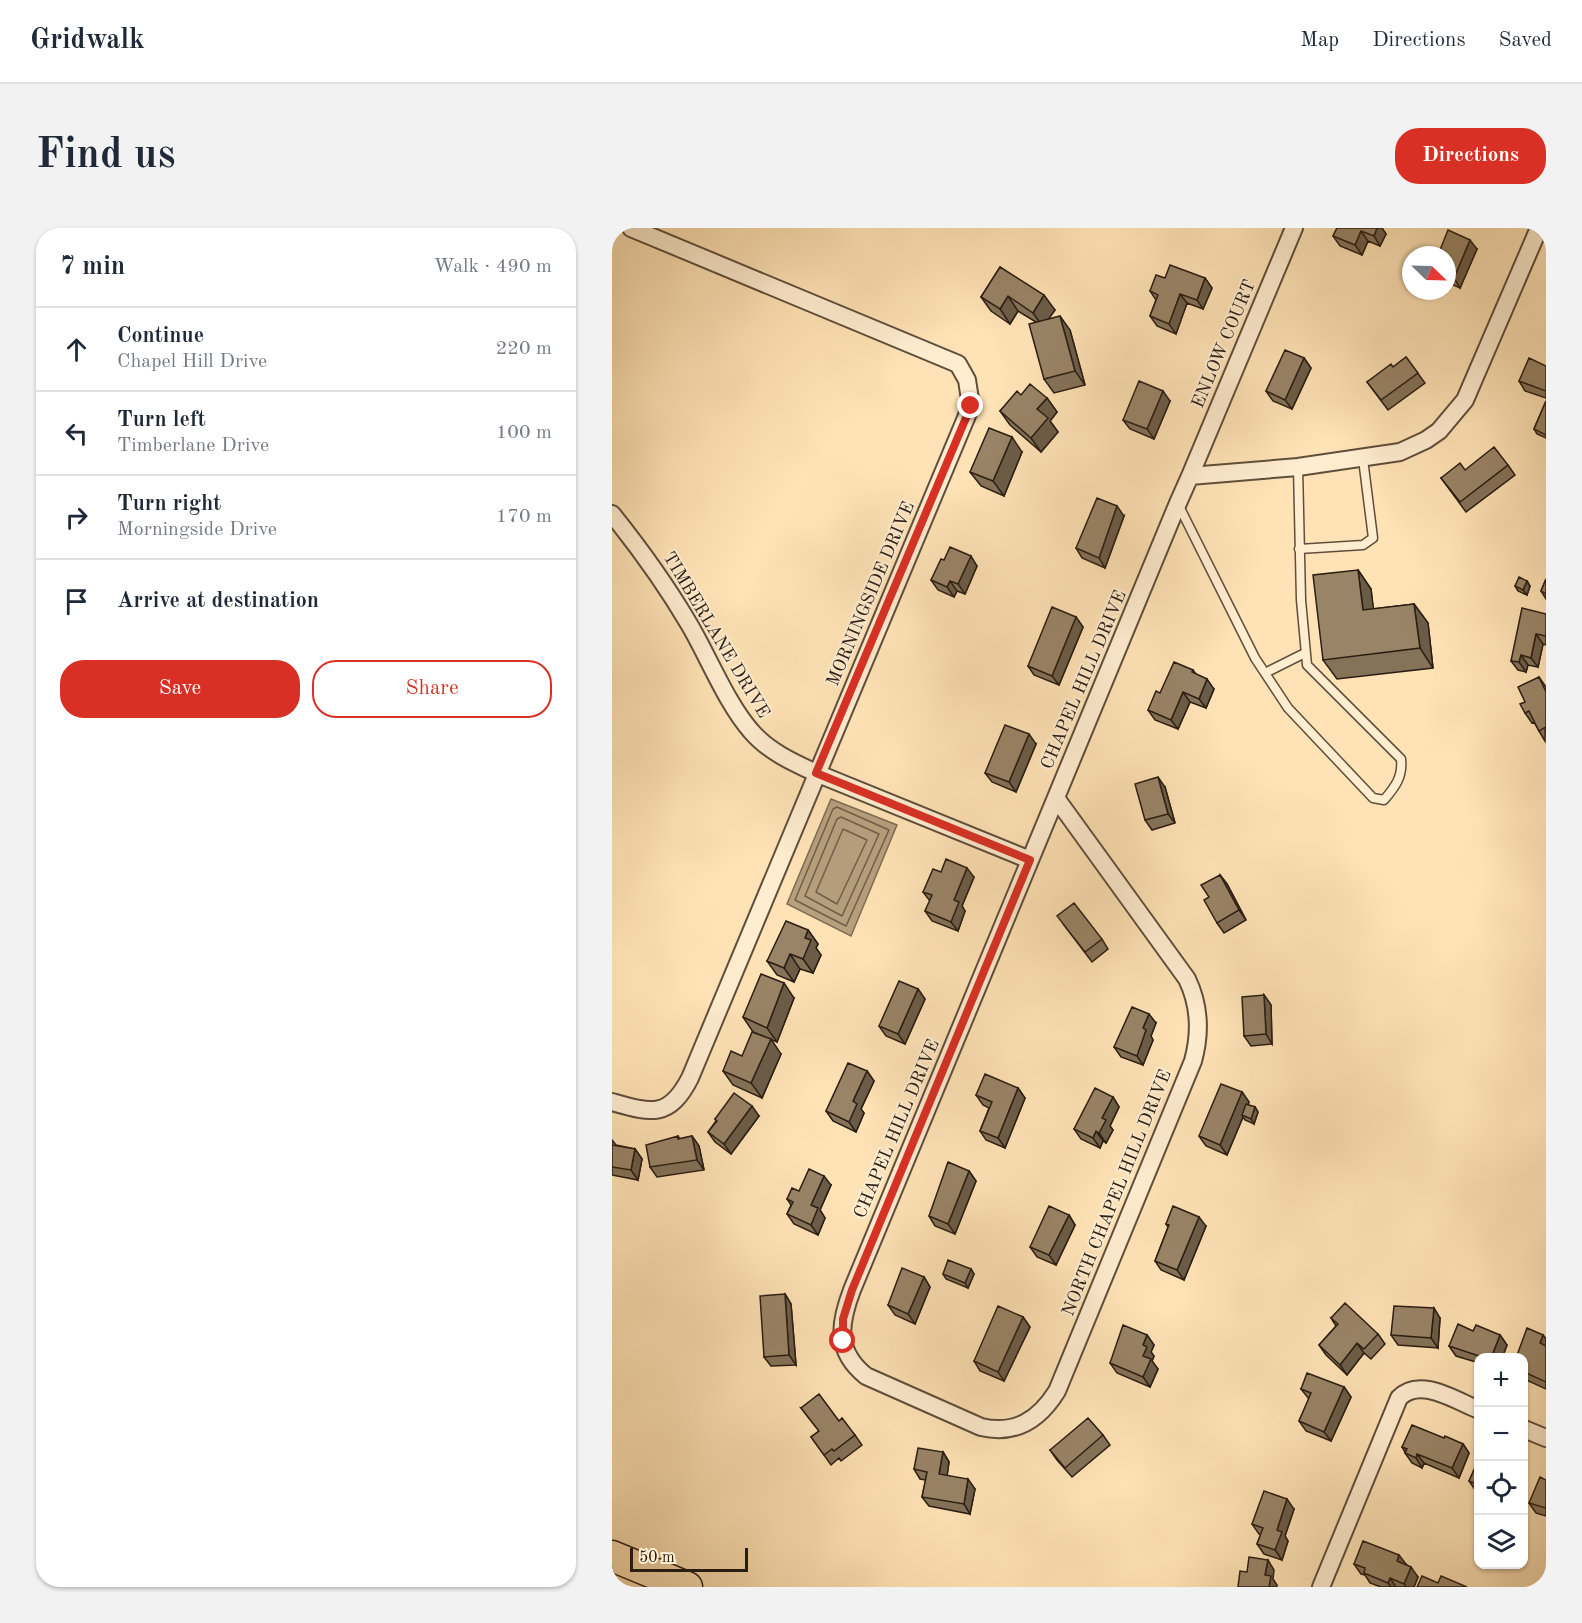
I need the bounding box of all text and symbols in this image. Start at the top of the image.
text: Gridwalk [30,27,145,55]
text: Map [1300,30,1339,51]
text: Directions [1372,30,1466,51]
text: Saved [1499,30,1552,51]
button: Directions [1395,128,1546,184]
text: Find us [36,135,175,177]
north arrow [1402,246,1456,300]
text: 7 min [60,254,125,280]
text: Walk · 490 m [433,257,552,277]
street label: ENLOW COURT [1189,277,1259,411]
text: Continue [117,325,204,347]
icon: ahead [60,333,93,366]
text: 220 m [496,339,552,359]
text: Chapel Hill Drive [117,352,267,372]
route end [957,392,983,418]
text: Turn left [117,409,206,431]
icon: left [60,417,93,450]
text: 100 m [496,423,552,443]
text: Timberlane Drive [117,436,269,456]
text: Turn right [117,493,221,515]
street label: MORNINGSIDE DRIVE [824,499,918,689]
icon: right [60,501,93,534]
text: 170 m [496,507,552,527]
text: Morningside Drive [117,520,277,540]
street label: TIMBERLANE DRIVE [659,549,773,721]
icon: arrive [60,585,93,618]
street label: CHAPEL HILL DRIVE [1038,588,1130,772]
text: Arrive at destination [117,590,319,612]
button: Save [60,660,300,718]
button: Share [312,660,552,718]
street label: CHAPEL HILL DRIVE [851,1037,943,1221]
street label: NORTH CHAPEL HILL DRIVE [1059,1067,1175,1319]
route start [829,1327,855,1353]
map controls [1474,1353,1528,1569]
button: + [1474,1353,1528,1407]
button: − [1474,1407,1528,1461]
button: locate [1474,1461,1528,1515]
button: layers [1474,1515,1528,1569]
scale bar [630,1545,748,1572]
text: 50 m [639,1550,675,1566]

